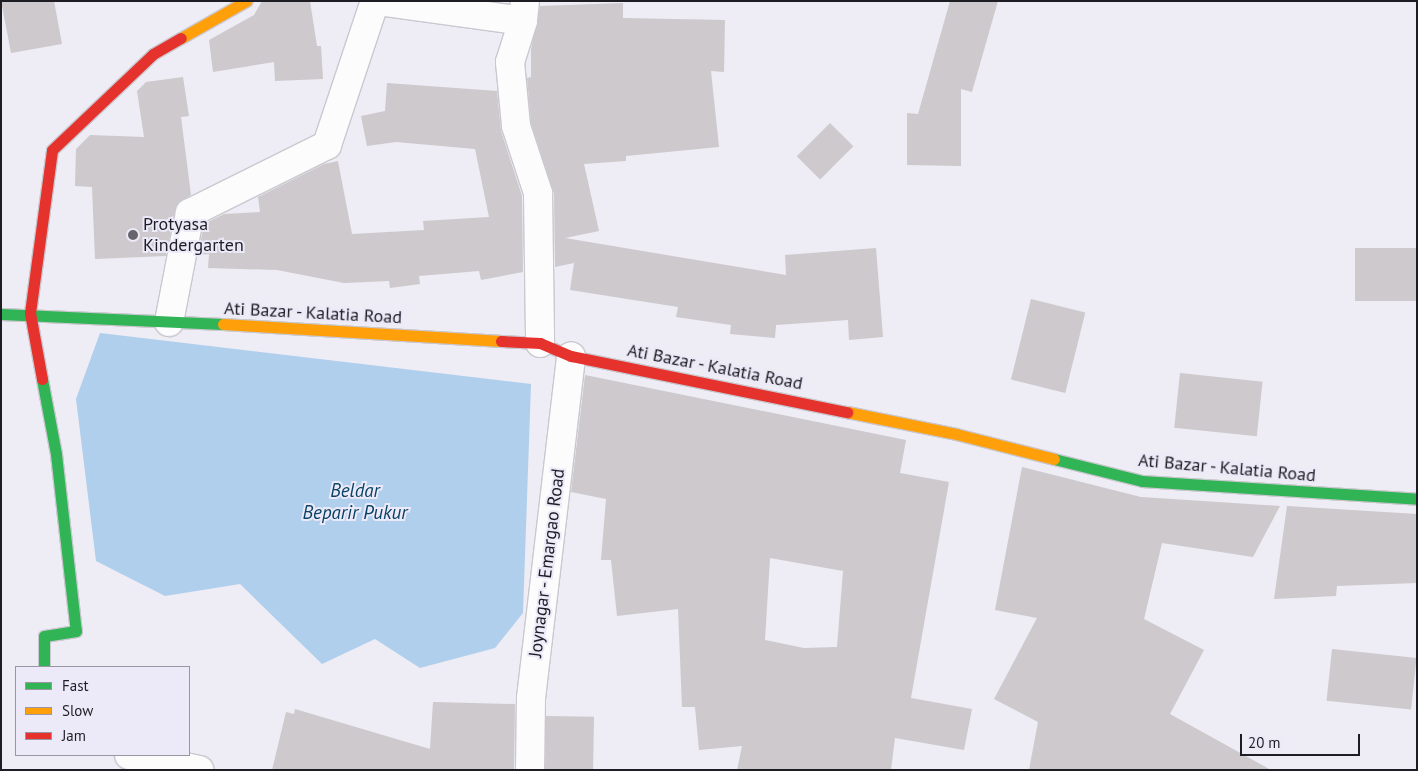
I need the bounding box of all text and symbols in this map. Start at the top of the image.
place label: Protyasa Kindergarten [143,214,244,256]
marker: Protyasa Kindergarten [127,229,139,241]
street label: Ati Bazar - Kalatia Road [222,297,404,329]
street label: Ati Bazar - Kalatia Road [624,339,806,395]
street label: Ati Bazar - Kalatia Road [1136,449,1318,487]
street label: Joynagar - Emargao Road [525,466,569,660]
water label: Beldar Beparir Pukur [303,480,407,524]
legend [15,666,190,756]
text: Fast [62,676,89,695]
text: Slow [62,701,93,720]
scale bar [1243,724,1363,756]
text: Jam [62,726,86,745]
text: 20 m [1248,733,1281,752]

